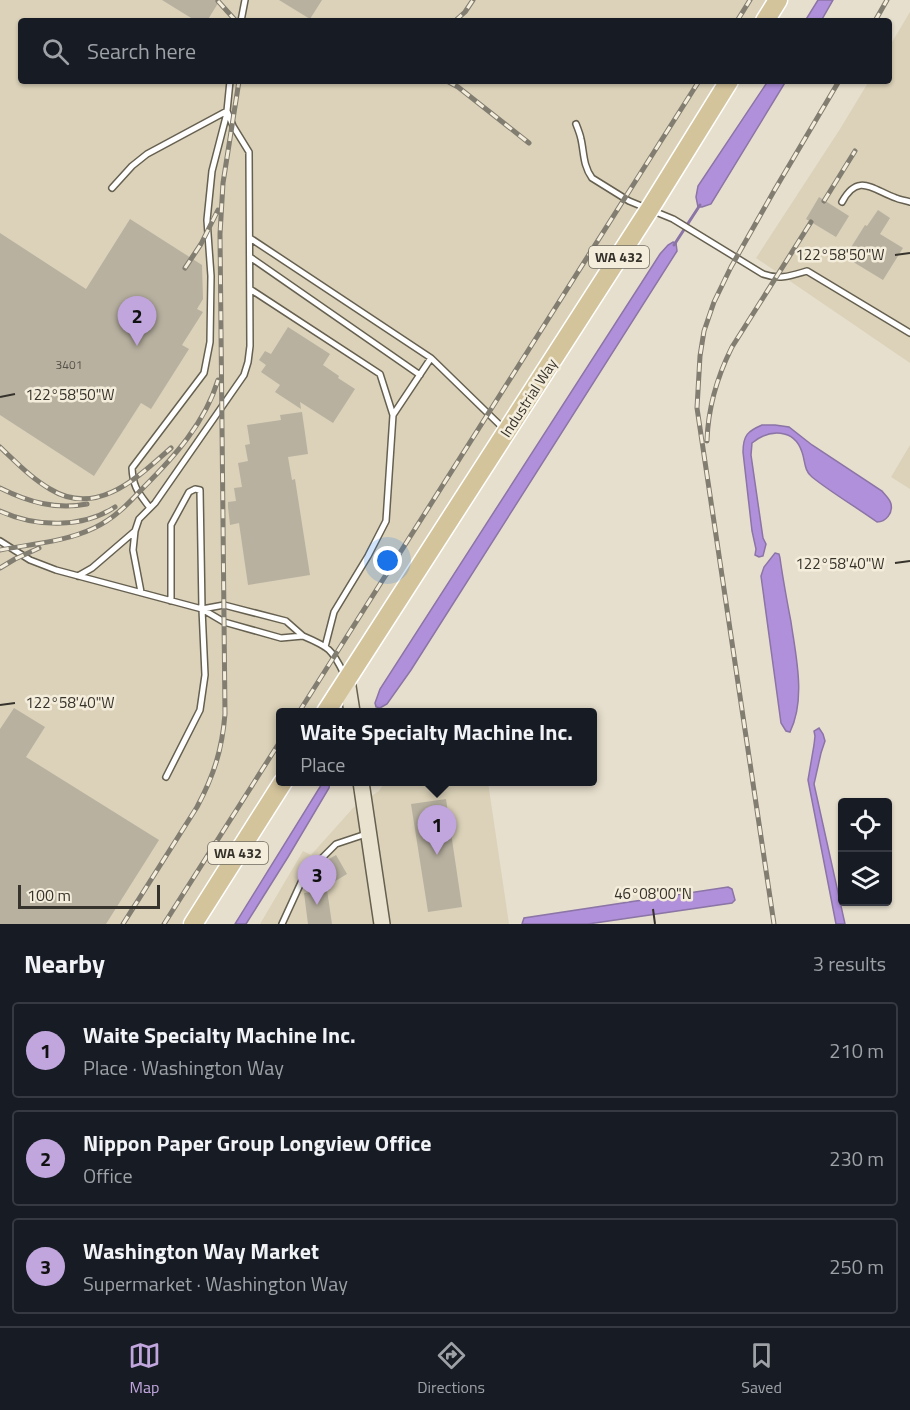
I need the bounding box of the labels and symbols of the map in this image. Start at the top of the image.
text: 122°58'50"W [795,243,885,266]
road number: WA 432 [589,246,649,268]
pin: 2 [118,296,156,346]
street label: Industrial Way [494,354,563,442]
house number: 3401 [56,355,82,374]
text: 122°58'50"W [25,383,115,406]
your location [373,546,402,575]
text: 122°58'40"W [795,552,885,575]
text: 122°58'40"W [25,691,115,714]
pin: 1 [418,806,456,855]
road number: WA 432 [208,842,268,864]
pin: 3 [298,856,336,905]
scale bar [18,882,160,910]
text: 46°08'00"N [614,882,692,905]

